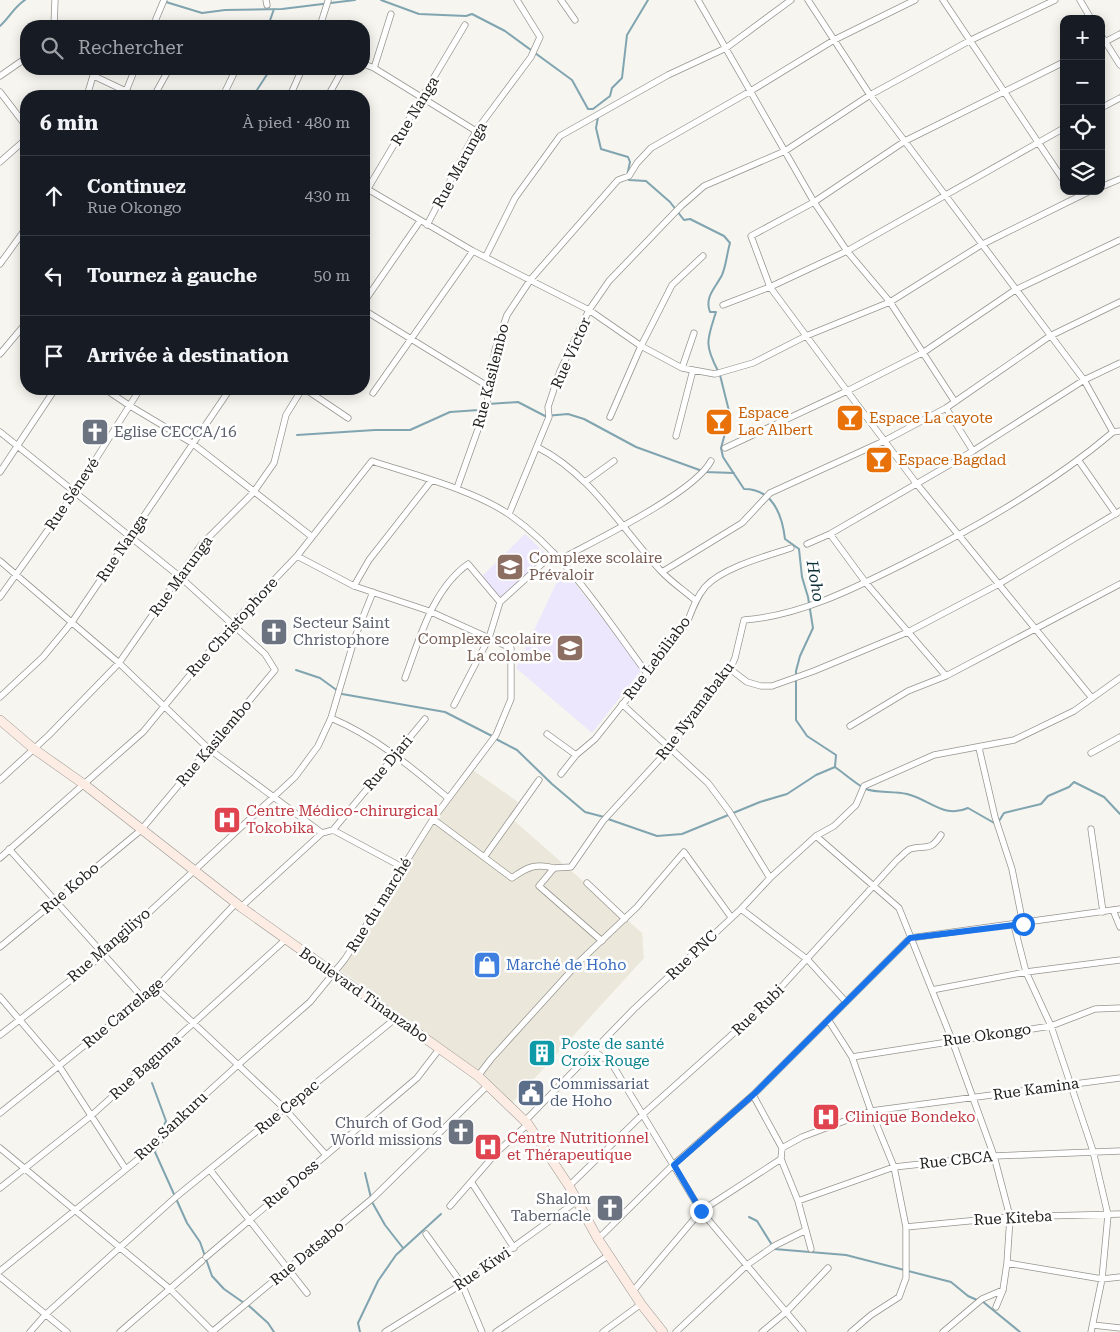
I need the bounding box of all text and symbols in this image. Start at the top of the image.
map controls [1060,15,1105,195]
button: + [1060,15,1105,60]
search box [20,20,370,75]
icon: search [38,34,66,62]
text: Rechercher [78,36,184,59]
button: − [1060,60,1105,105]
street label: Rue Nanga [387,73,443,149]
button: locate [1060,105,1105,150]
text: 6 min [40,111,98,135]
text: À pied · 480 m [242,113,350,132]
street label: Rue Marunga [429,119,491,211]
button: layers [1060,150,1105,195]
text: Continuez [87,175,186,198]
icon: ahead [40,182,68,210]
text: 430 m [304,186,350,205]
text: Rue Okongo [87,198,182,217]
icon: left [40,262,68,290]
text: Tournez à gauche [87,264,257,287]
text: 50 m [313,266,350,285]
street label: Rue Victor [547,315,595,391]
street label: Rue Kasilembo [469,322,513,430]
icon: arrive [40,342,68,370]
text: Arrivée à destination [87,344,289,367]
bar icon: Espace La cayote [835,403,865,433]
place label: Espace Lac Albert [738,404,813,439]
bar icon: Espace Lac Albert [704,407,734,437]
place label: Espace La cayote [869,409,993,427]
church icon: Eglise CECCA/16 [80,417,110,447]
place label: Eglise CECCA/16 [114,423,237,441]
bar icon: Espace Bagdad [864,445,894,475]
place label: Espace Bagdad [898,451,1007,469]
street label: Rue Sénevé [41,454,103,534]
street label: Rue Nanga [93,511,151,585]
street label: Rue Marunga [146,532,216,620]
place label: Complexe scolaire Prévaloir [529,549,662,584]
school or university icon: Complexe scolaire Prévaloir [495,552,525,582]
water label: Hoho [802,558,828,603]
street label: Rue Christophore [183,574,281,680]
street label: Rue Lebiliabo [620,613,694,703]
place label: Secteur Saint Christophore [293,614,390,649]
church icon: Secteur Saint Christophore [259,617,289,647]
place label: Complexe scolaire La colombe [418,630,551,665]
school or university icon: Complexe scolaire La colombe [555,633,585,663]
street label: Rue Nyamabaku [652,658,738,764]
street label: Rue Kasilembo [173,696,255,790]
street label: Rue Djari [360,732,416,794]
place label: Centre Médico-chirurgical Tokobika [246,802,439,837]
hospital icon: Centre Médico-chirurgical Tokobika [212,805,242,835]
street label: Rue du marché [343,854,415,956]
street label: Rue Kobo [37,859,103,917]
street label: Rue Mangiliyo [64,904,154,986]
route start [1012,913,1035,936]
street label: Rue PNC [663,926,721,984]
street label: Boulevard Tinanzabo [296,944,432,1046]
shop icon: Marché de Hoho [472,950,502,980]
place label: Marché de Hoho [506,956,627,974]
street label: Rue Carrelage [79,974,167,1052]
street label: Rue Rubi [728,981,788,1039]
street label: Rue Okongo [942,1020,1032,1050]
street label: Rue Baguma [106,1030,184,1104]
place label: Poste de santé Croix Rouge [561,1035,664,1070]
building icon: Poste de santé Croix Rouge [527,1038,557,1068]
street label: Rue Kamina [992,1074,1080,1104]
place label: Commissariat de Hoho [550,1075,649,1110]
street label: Rue Cepac [252,1076,322,1138]
public building icon: Commissariat de Hoho [516,1078,546,1108]
street label: Rue Sankuru [131,1087,212,1164]
hospital icon: Clinique Bondeko [811,1102,841,1132]
place label: Clinique Bondeko [845,1108,976,1126]
place label: Church of God World missions [330,1114,442,1149]
church icon: Church of God World missions [446,1117,476,1147]
place label: Centre Nutritionnel et Thérapeutique [507,1129,649,1164]
hospital icon: Centre Nutritionnel et Thérapeutique [473,1132,503,1162]
street label: Rue CBCA [918,1147,994,1173]
street label: Rue Doss [260,1156,322,1212]
place label: Shalom Tabernacle [511,1190,591,1225]
church icon: Shalom Tabernacle [595,1193,625,1223]
route end [690,1200,713,1223]
street label: Rue Kiteba [973,1207,1053,1229]
street label: Rue Datsabo [266,1217,348,1289]
street label: Rue Kiwi [450,1243,514,1294]

